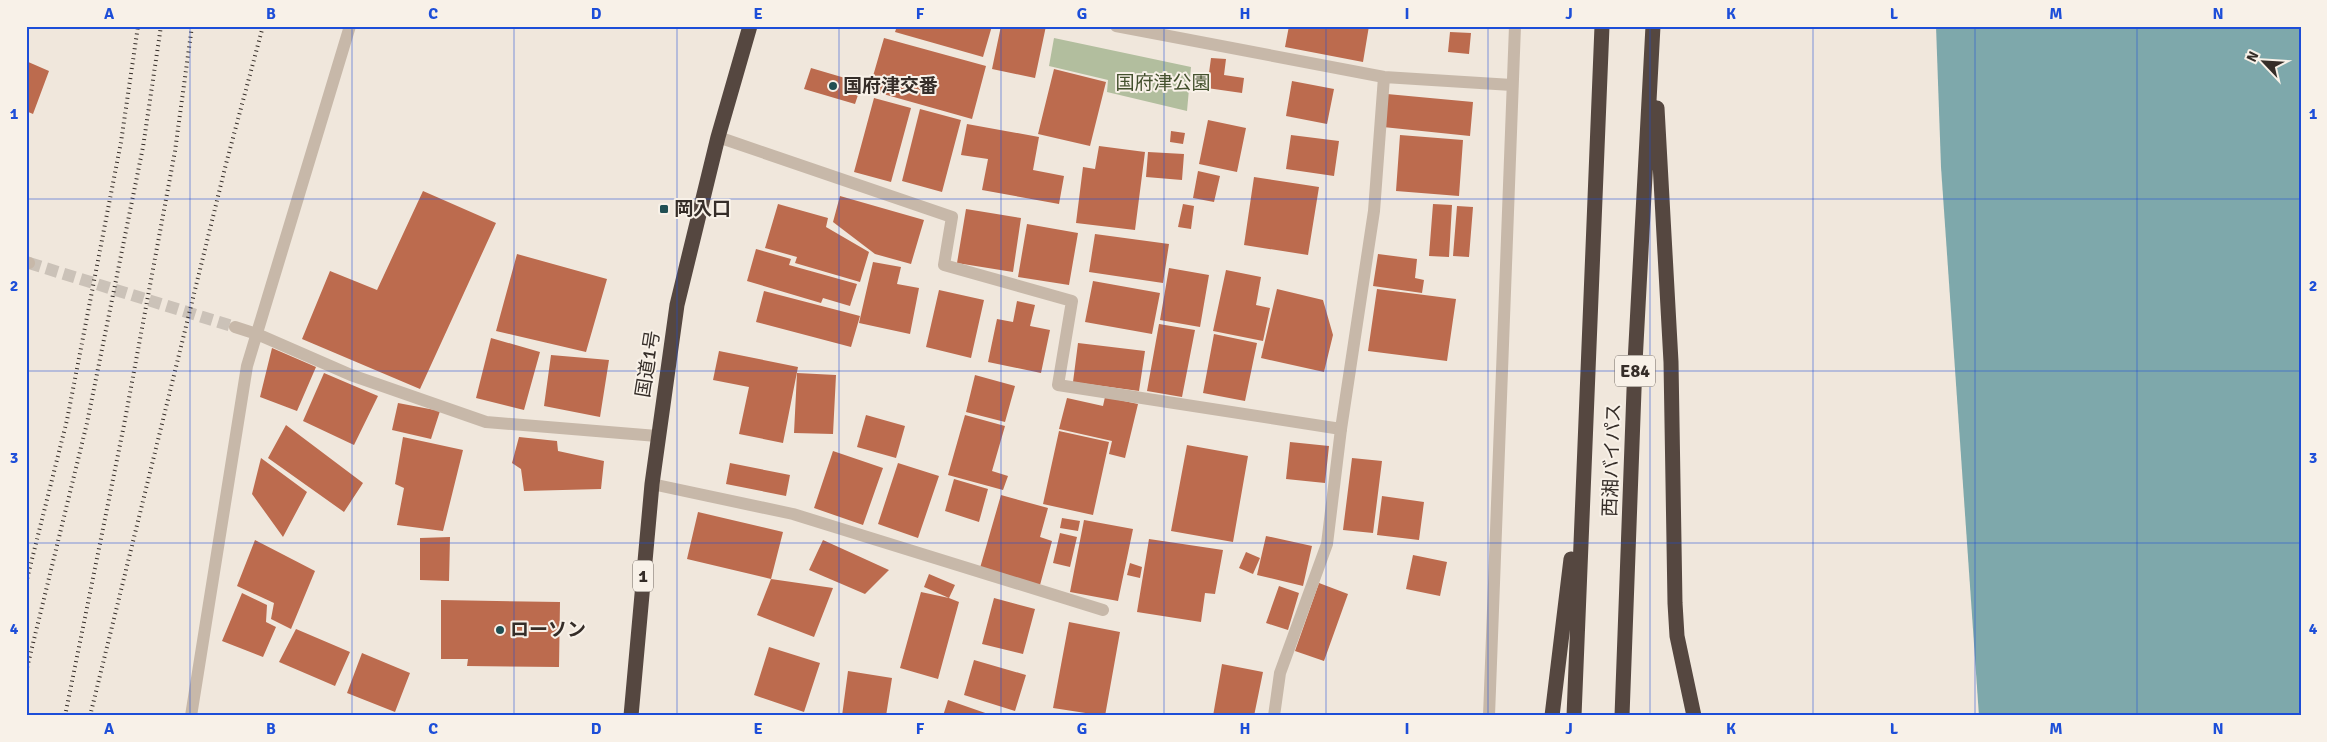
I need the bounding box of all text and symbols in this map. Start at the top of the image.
text: A [104,4,115,24]
text: B [266,4,276,24]
text: C [428,4,438,24]
text: D [591,4,602,24]
text: E [753,4,763,24]
text: F [916,4,925,24]
text: G [1077,4,1087,24]
text: H [1240,4,1250,24]
text: I [1404,4,1410,24]
text: J [1565,4,1573,24]
text: K [1726,4,1736,24]
text: L [1890,4,1899,24]
text: M [2049,4,2063,24]
text: N [2212,4,2224,24]
north arrow [2240,38,2290,88]
text: N [2243,49,2262,65]
park label: 国府津公園 [1115,71,1211,95]
place label: 国府津交番 [843,74,938,98]
marker: 国府津交番 [827,80,839,92]
text: 1 [10,104,19,124]
text: 1 [2309,104,2318,124]
place label: 岡入口 [674,197,731,221]
marker: 岡入口 [658,203,670,215]
text: 2 [10,276,18,296]
text: 2 [2309,276,2317,296]
street label: 国道1号 [631,329,665,399]
road number: E84 [1615,356,1655,386]
street label: 西湘バイパス [1598,403,1626,517]
text: 3 [10,448,18,468]
text: 3 [2309,448,2317,468]
road number: 1 [633,560,653,592]
place label: ローソン [510,618,586,642]
text: 4 [10,619,19,639]
text: 4 [2309,619,2318,639]
marker: ローソン [494,624,506,636]
text: A [104,719,115,739]
text: B [266,719,276,739]
text: C [428,719,438,739]
text: D [591,719,602,739]
text: E [753,719,763,739]
text: F [916,719,925,739]
text: G [1077,719,1087,739]
text: H [1240,719,1250,739]
text: I [1404,719,1410,739]
text: J [1565,719,1573,739]
text: K [1726,719,1736,739]
text: L [1890,719,1899,739]
text: M [2049,719,2063,739]
text: N [2212,719,2224,739]

